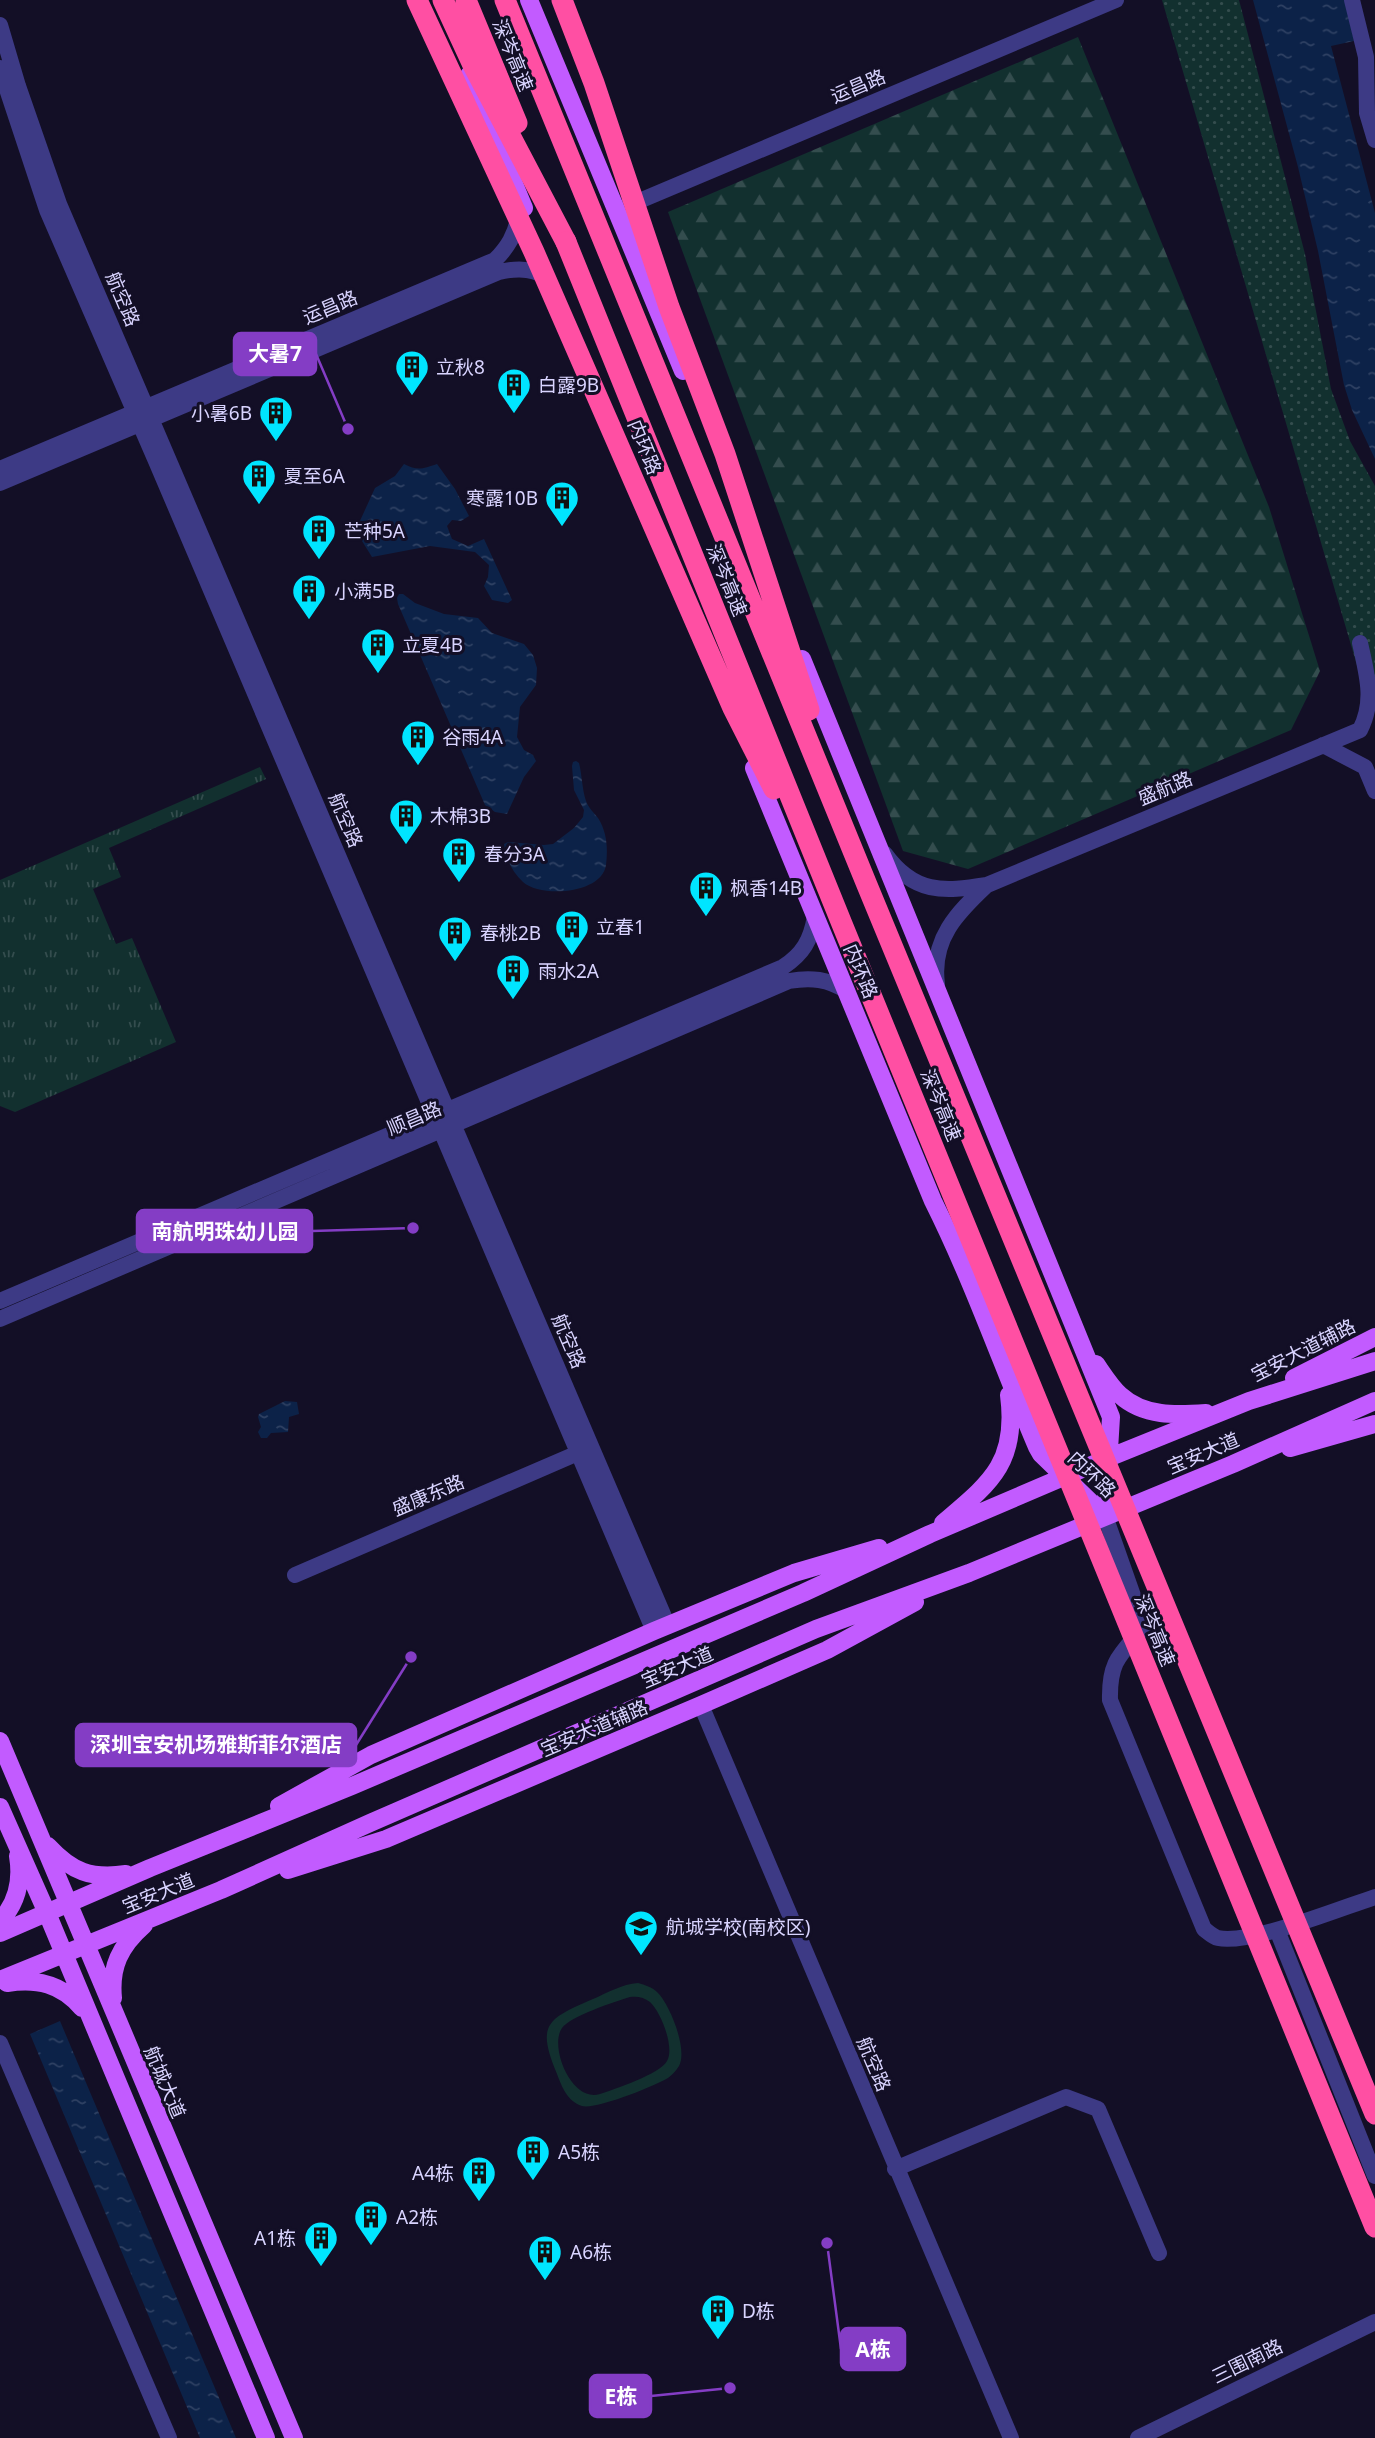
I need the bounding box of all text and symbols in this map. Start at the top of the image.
street label: 深岑高速 [487,15,539,95]
street label: 运昌路 [827,63,889,109]
street label: 航空路 [100,268,146,330]
street label: 运昌路 [299,284,361,330]
callout: 大暑7 [234,333,316,375]
text: 大暑7 [248,339,302,367]
building icon: 立秋8 [393,348,431,397]
place label: 立秋8 [436,354,485,380]
building icon: 白露9B [495,366,533,415]
place label: 白露9B [538,372,599,398]
building icon: 小暑6B [257,394,295,443]
place label: 小暑6B [191,400,252,426]
street label: 内环路 [622,416,668,478]
building icon: 夏至6A [240,457,278,506]
place label: 夏至6A [284,463,346,489]
building icon: 寒露10B [543,479,581,528]
place label: 寒露10B [466,485,538,511]
building icon: 芒种5A [300,512,338,561]
place label: 芒种5A [344,518,406,544]
street label: 深岑高速 [701,540,753,620]
building icon: 小满5B [290,572,328,621]
place label: 小满5B [334,578,395,604]
building icon: 立夏4B [359,626,397,675]
place label: 立夏4B [402,632,463,658]
building icon: 谷雨4A [399,718,437,767]
place label: 谷雨4A [442,724,504,750]
street label: 盛航路 [1134,765,1196,811]
street label: 航空路 [323,789,369,851]
building icon: 木棉3B [387,797,425,846]
place label: 木棉3B [430,803,491,829]
building icon: 春分3A [440,835,478,884]
place label: 春分3A [484,841,546,867]
building icon: 枫香14B [687,869,725,918]
place label: 枫香14B [730,875,802,901]
building icon: 立春1 [553,908,591,957]
building icon: 春桃2B [436,914,474,963]
place label: 立春1 [596,914,645,940]
place label: 春桃2B [480,920,541,946]
street label: 内环路 [838,940,884,1002]
building icon: 雨水2A [494,952,532,1001]
place label: 雨水2A [538,958,600,984]
street label: 深岑高速 [915,1065,967,1145]
street label: 顺昌路 [383,1095,445,1141]
callout: 南航明珠幼儿园 [137,1210,312,1252]
text: 南航明珠幼儿园 [152,1217,299,1245]
street label: 航空路 [546,1310,592,1372]
street label: 宝安大道辅路 [1246,1313,1360,1387]
street label: 宝安大道 [1163,1426,1243,1480]
street label: 内环路 [1062,1445,1122,1503]
street label: 盛康东路 [388,1468,468,1522]
street label: 深岑高速 [1129,1590,1181,1670]
street label: 宝安大道 [637,1640,717,1694]
street label: 宝安大道辅路 [536,1694,652,1762]
callout: 深圳宝安机场雅斯菲尔酒店 [76,1724,356,1766]
text: 深圳宝安机场雅斯菲尔酒店 [90,1730,342,1758]
street label: 宝安大道 [118,1867,198,1919]
school or university icon: 航城学校(南校区) [622,1908,660,1957]
place label: 航城学校(南校区) [666,1914,810,1940]
street label: 航空路 [851,2033,897,2095]
street label: 航城大道 [138,2042,192,2122]
building icon: A5栋 [514,2133,552,2182]
place label: A5栋 [558,2139,600,2165]
building icon: A4栋 [460,2154,498,2203]
place label: A4栋 [412,2160,454,2186]
building icon: A2栋 [352,2198,390,2247]
place label: A2栋 [396,2204,438,2230]
building icon: A1栋 [302,2219,340,2268]
place label: A1栋 [254,2225,296,2251]
building icon: A6栋 [526,2233,564,2282]
place label: A6栋 [570,2239,612,2265]
building icon: D栋 [699,2292,737,2341]
place label: D栋 [742,2298,775,2324]
callout: A栋 [841,2328,905,2370]
street label: 三围南路 [1207,2333,1287,2389]
text: A栋 [855,2335,891,2363]
callout: E栋 [590,2375,651,2417]
text: E栋 [605,2382,637,2410]

